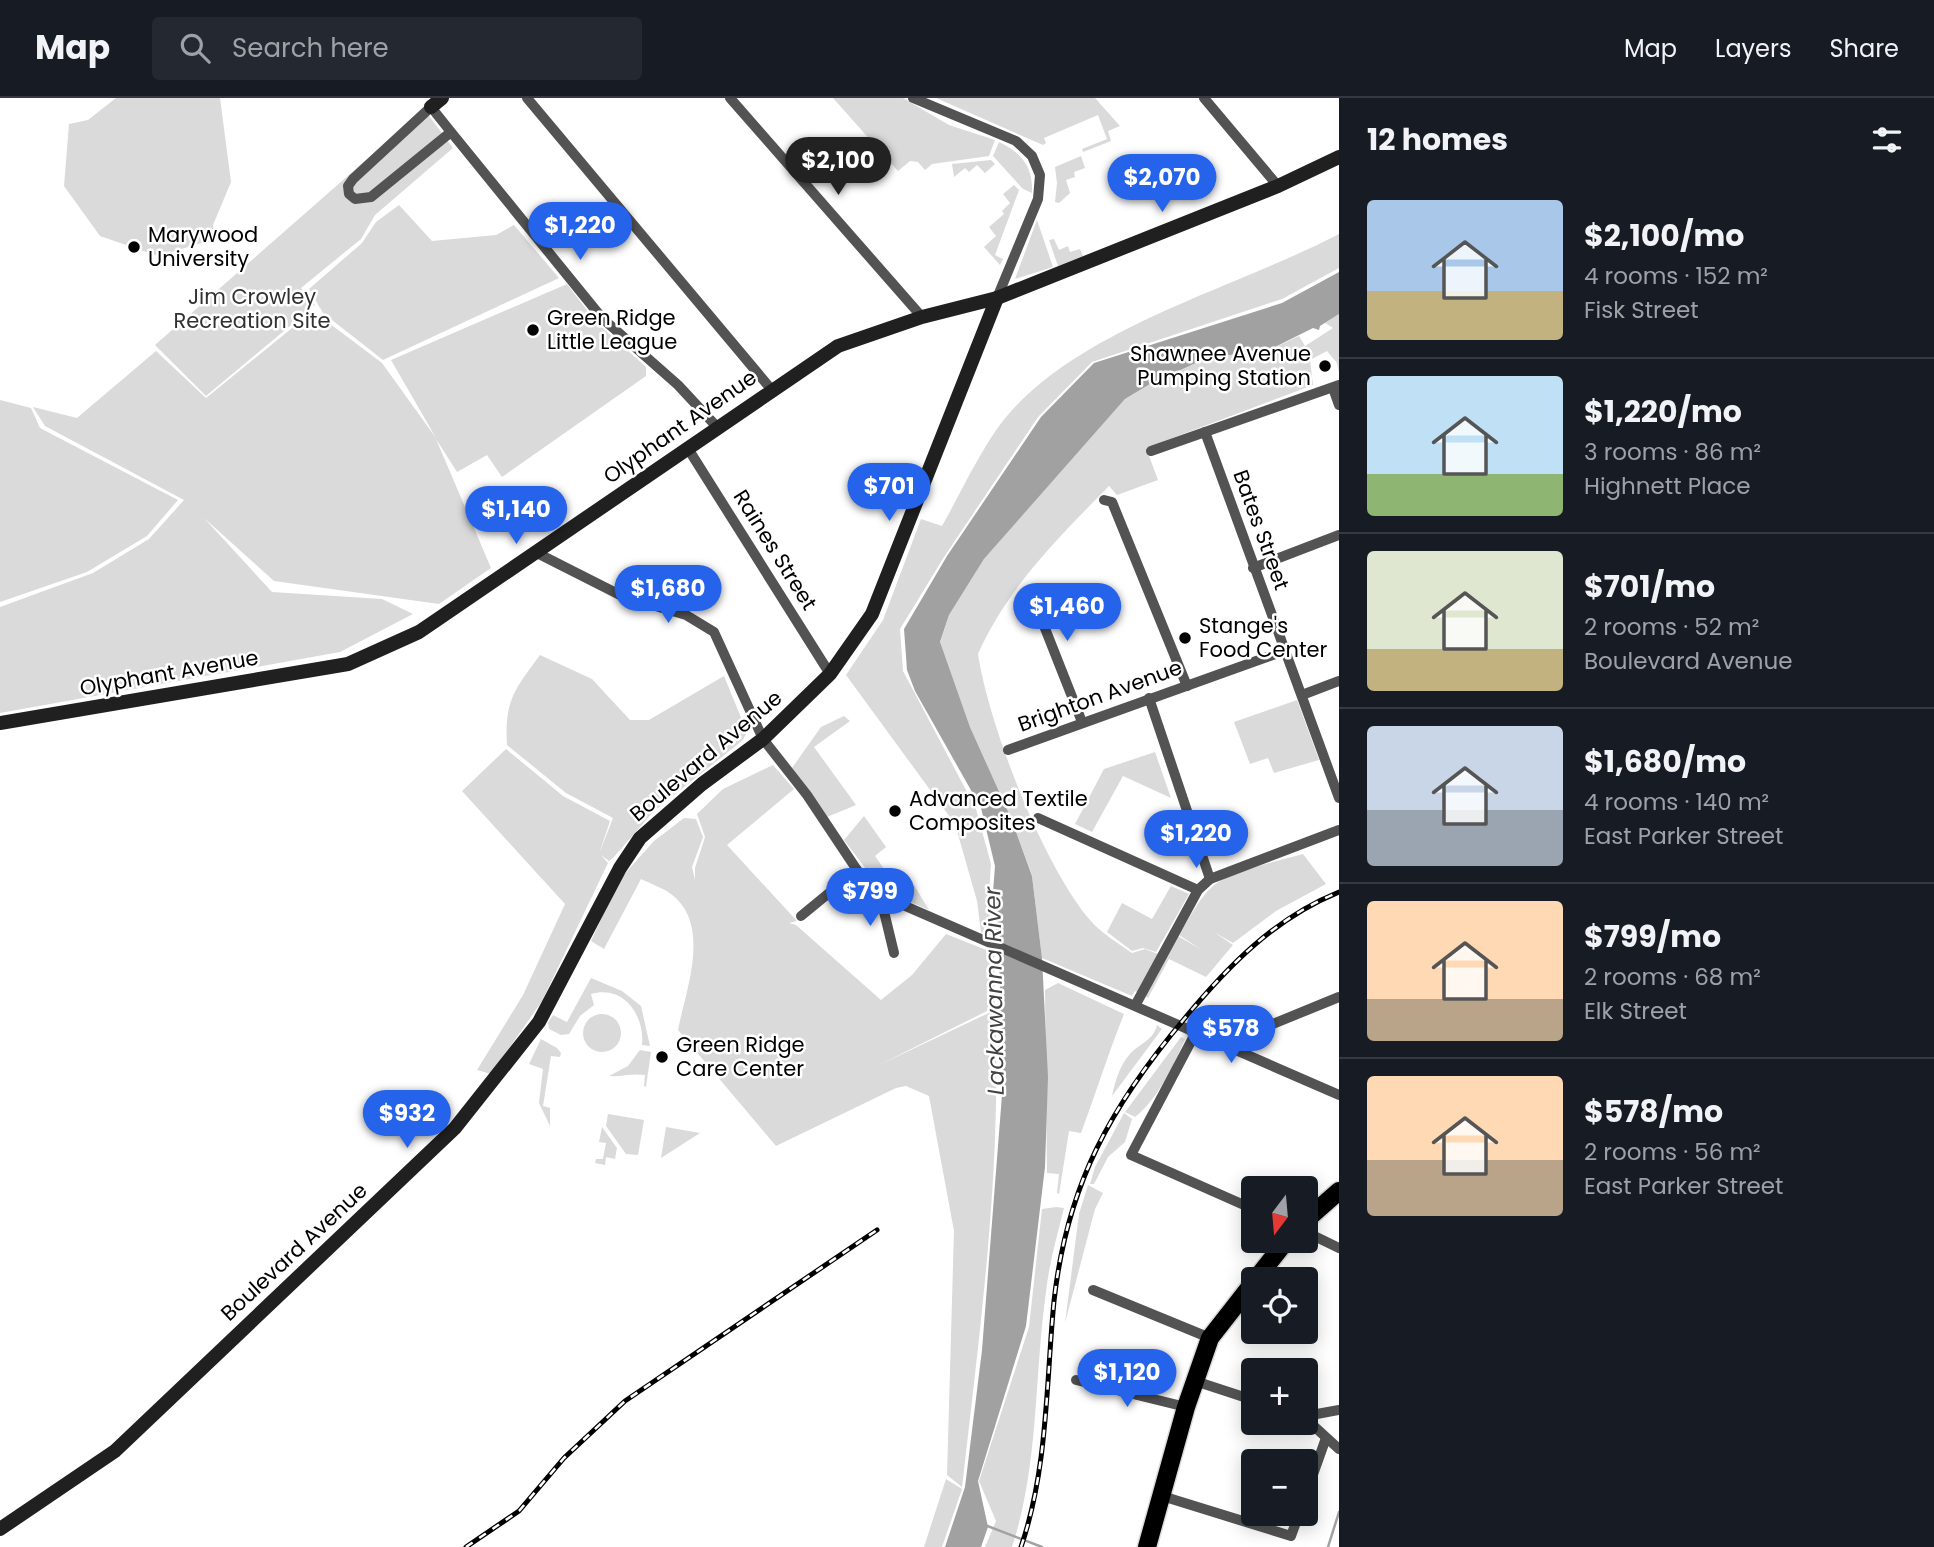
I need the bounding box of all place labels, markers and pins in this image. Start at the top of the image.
pin: $2,100 [781,138,895,197]
pin: $2,070 [1105,155,1219,214]
pin: $1,220 [523,202,637,262]
place label: Marywood University [148,220,258,273]
marker: Marywood University [126,239,142,255]
place label: Green Ridge Little League [547,303,677,356]
marker: Green Ridge Little League [525,322,541,338]
place label: Shawnee Avenue Pumping Station [1130,339,1311,392]
marker: Shawnee Avenue Pumping Station [1317,358,1333,374]
pin: $701 [848,464,930,523]
pin: $1,140 [459,486,573,546]
pin: $1,680 [611,566,725,625]
pin: $1,460 [1010,584,1124,643]
place label: Stange's Food Center [1199,611,1328,664]
marker: Stange's Food Center [1177,630,1193,646]
place label: Advanced Textile Composites [909,784,1088,837]
marker: Advanced Textile Composites [887,803,903,819]
pin: $1,220 [1139,810,1253,870]
pin: $799 [829,868,911,928]
pin: $578 [1190,1006,1272,1065]
place label: Green Ridge Care Center [676,1030,805,1083]
marker: Green Ridge Care Center [654,1049,670,1065]
pin: $932 [366,1090,448,1150]
pin: $1,120 [1070,1350,1184,1409]

